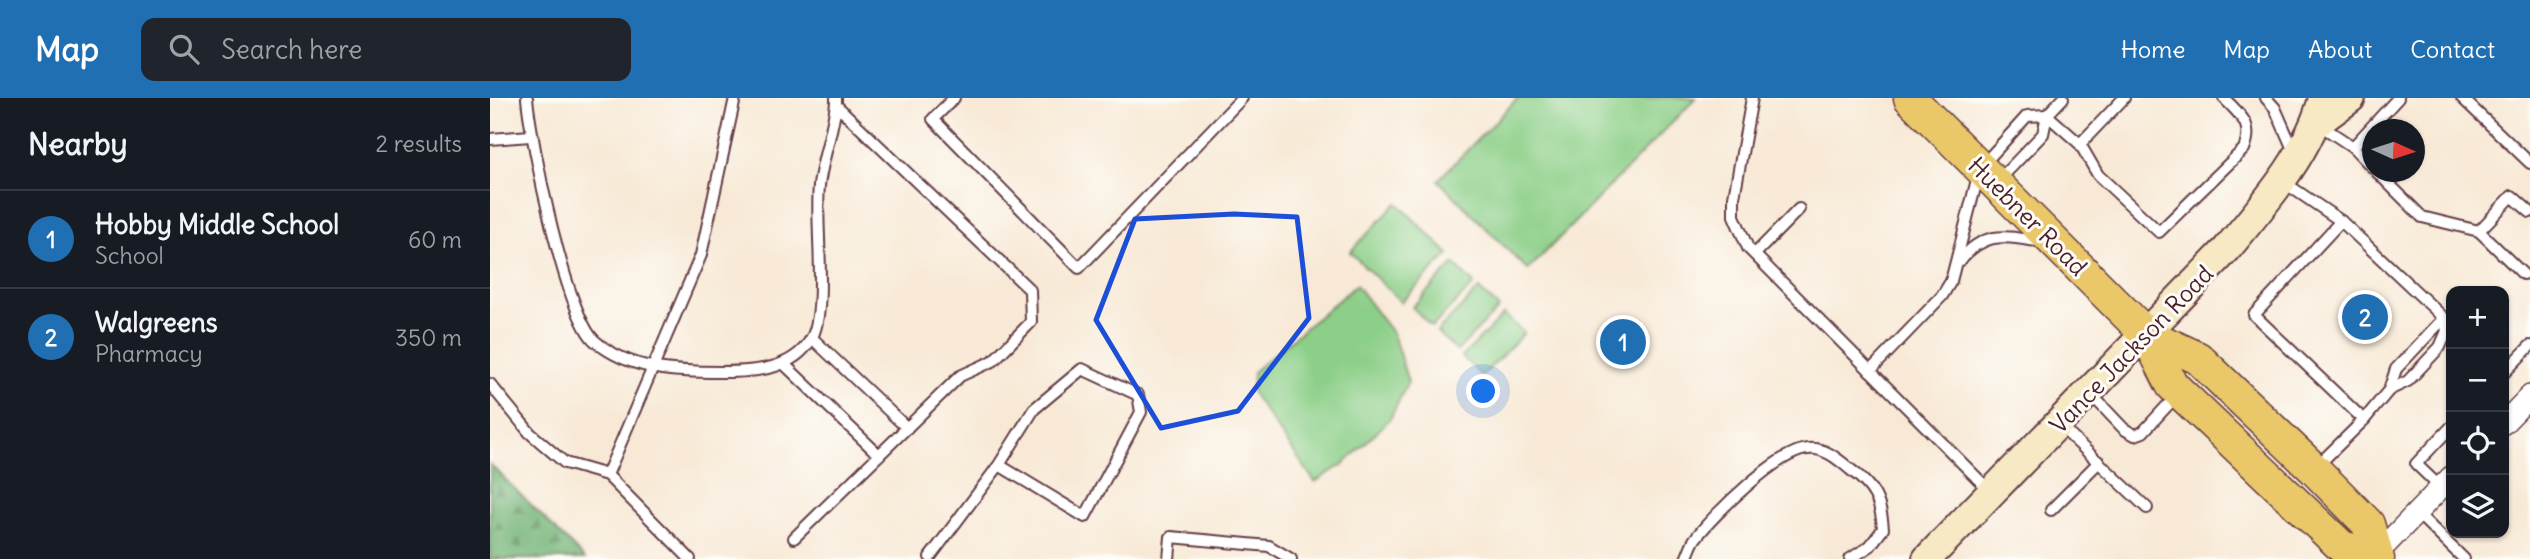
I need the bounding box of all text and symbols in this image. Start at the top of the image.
search box [141,18,631,81]
text: Map [35,28,99,70]
icon: search [165,30,203,68]
text: Search here [221,33,362,66]
text: Home [2121,34,2185,64]
text: Map [2223,34,2270,64]
text: About [2308,34,2372,64]
text: Contact [2410,34,2495,64]
north arrow [2362,119,2425,182]
text: Nearby [28,125,128,163]
text: 2 results [376,129,462,158]
street label: Huebner Road [1962,150,2094,282]
text: Hobby Middle School [95,208,339,241]
text: 1 [46,225,56,254]
text: 60 m [408,225,462,254]
text: School [95,241,164,270]
street label: Vance Jackson Road [2043,259,2219,439]
map controls [2446,286,2509,538]
button: + [2446,286,2509,349]
pin: 2 [2342,291,2388,343]
text: Walgreens [95,306,218,339]
pin: 1 [1600,316,1646,368]
text: 2 [45,323,57,352]
text: 350 m [395,323,462,352]
text: Pharmacy [95,339,203,368]
button: − [2446,349,2509,412]
your location [1466,374,1500,408]
button: locate [2446,412,2509,475]
button: layers [2446,475,2509,538]

